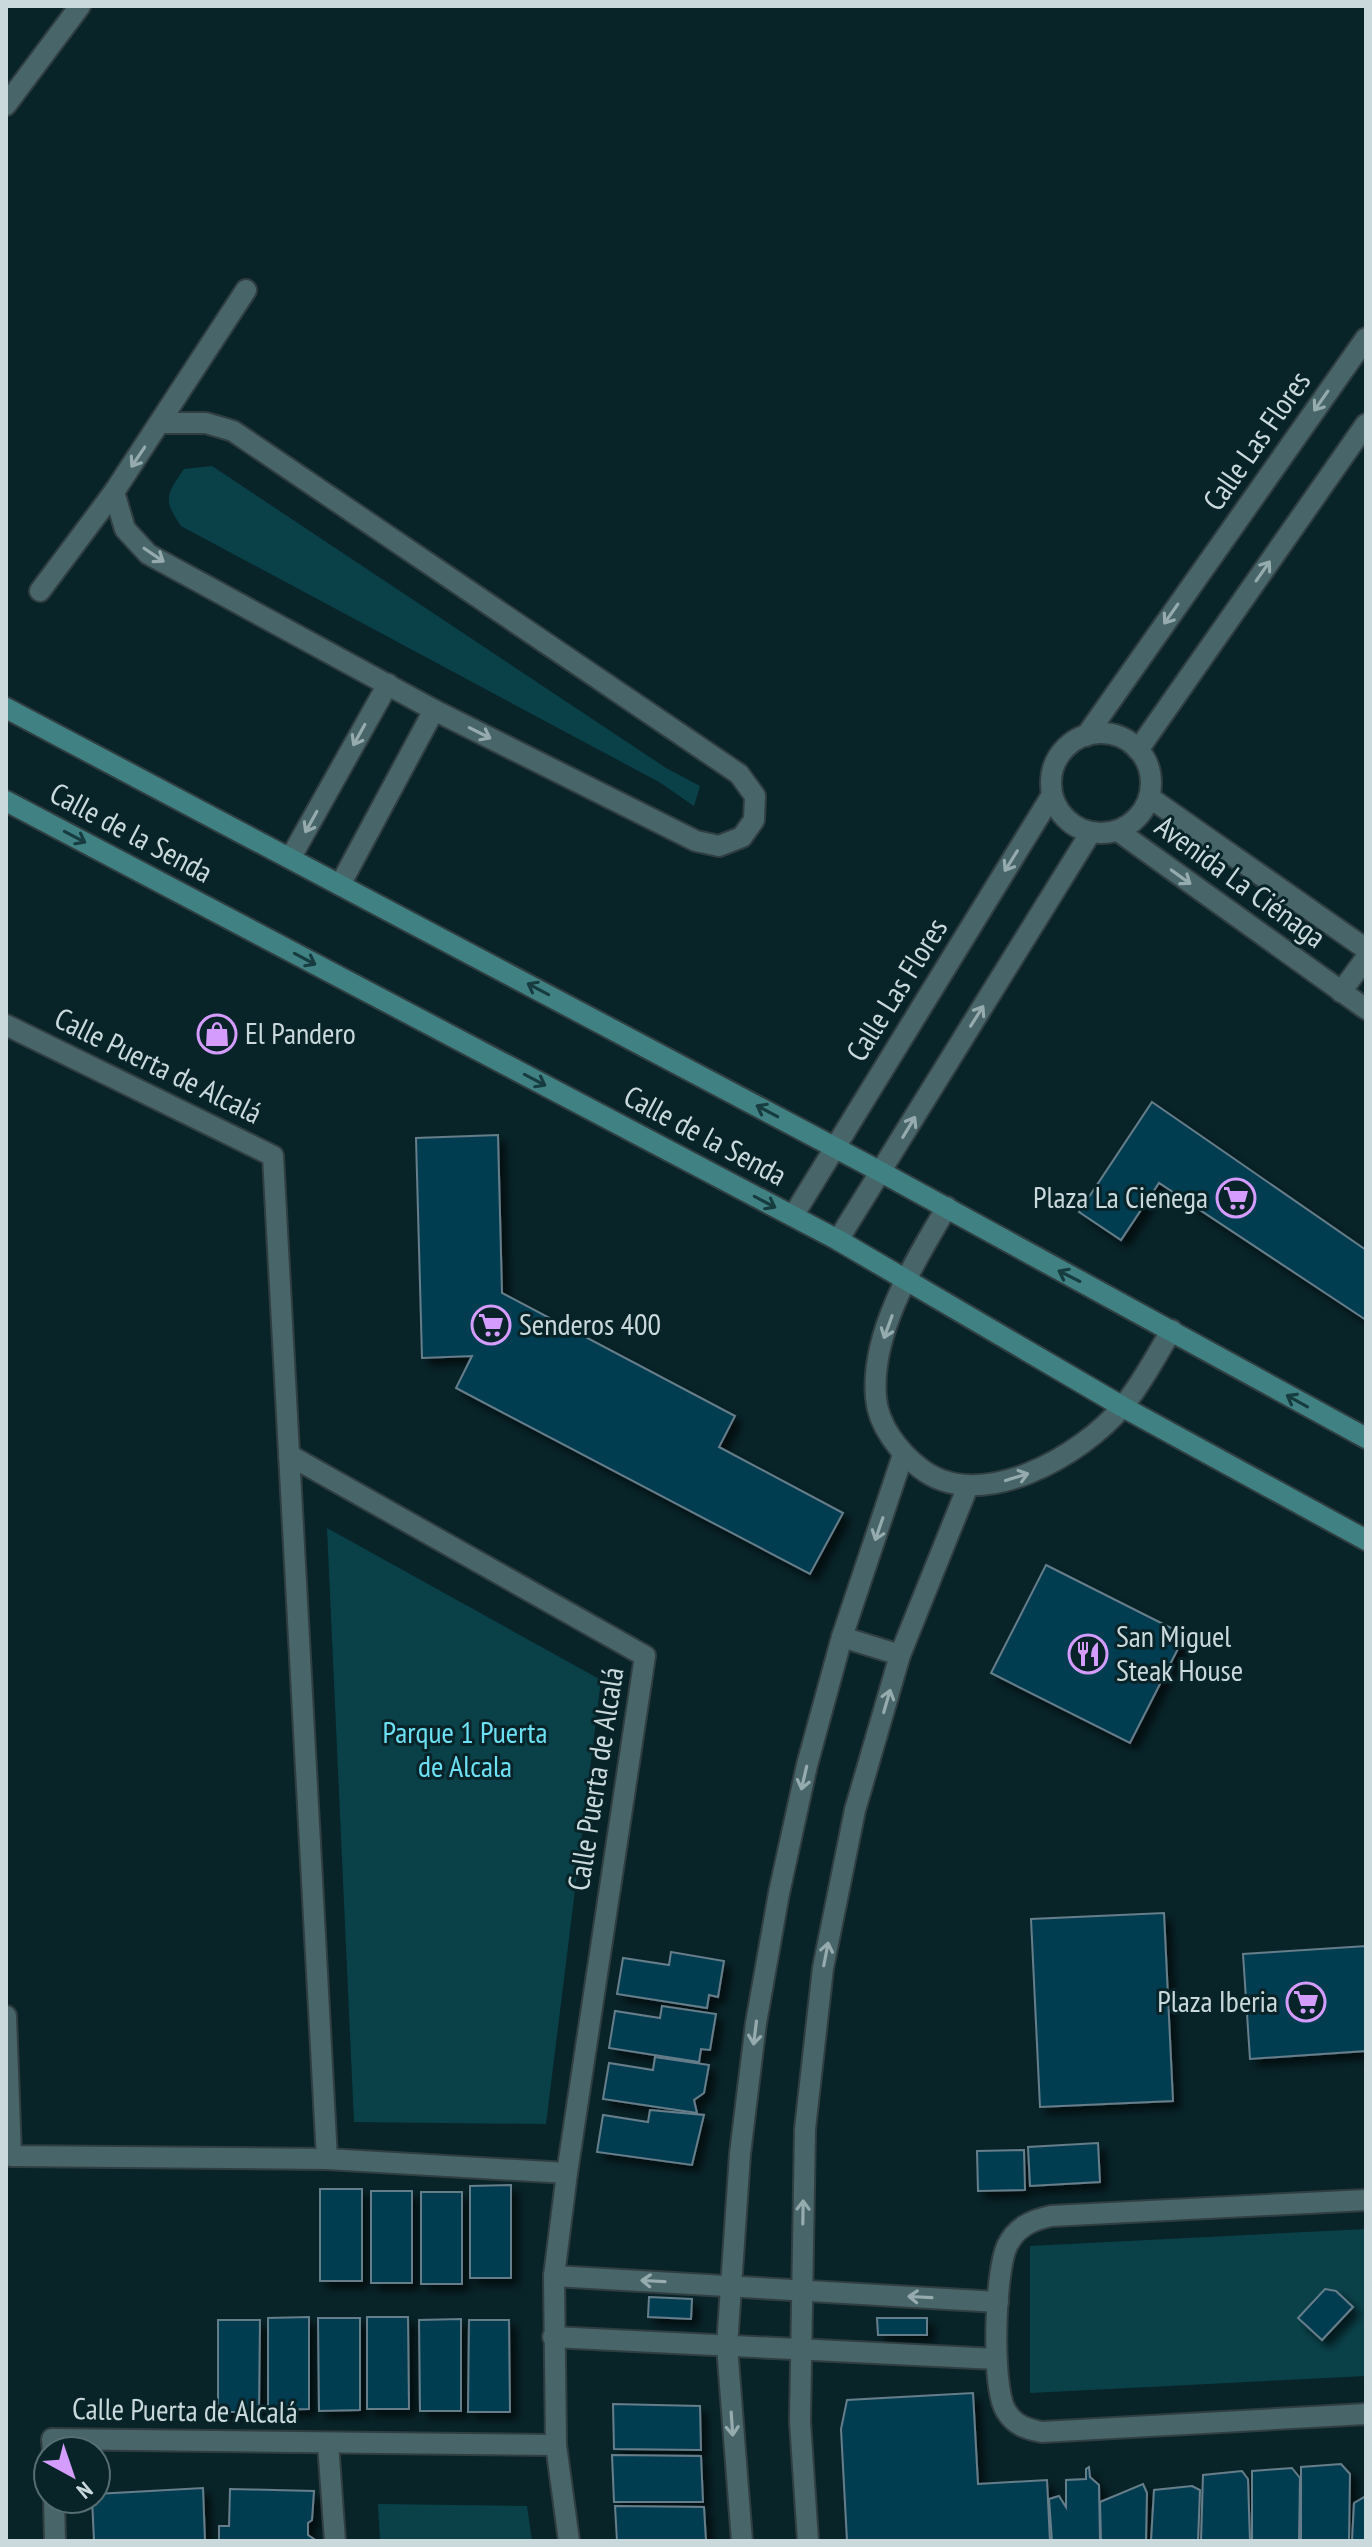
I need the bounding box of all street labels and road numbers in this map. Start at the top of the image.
street label: Calle Las Flores [1193,363,1318,518]
street label: Calle de la Senda [44,773,220,891]
street label: Avenida La Ciénaga [1148,806,1334,956]
street label: Calle Las Flores [836,910,955,1068]
street label: Calle Puerta de Alcalá [49,998,269,1132]
street label: Calle de la Senda [618,1076,794,1194]
street label: Calle Puerta de Alcalá [558,1664,631,1893]
street label: Calle Puerta de Alcalá [72,2388,298,2431]

